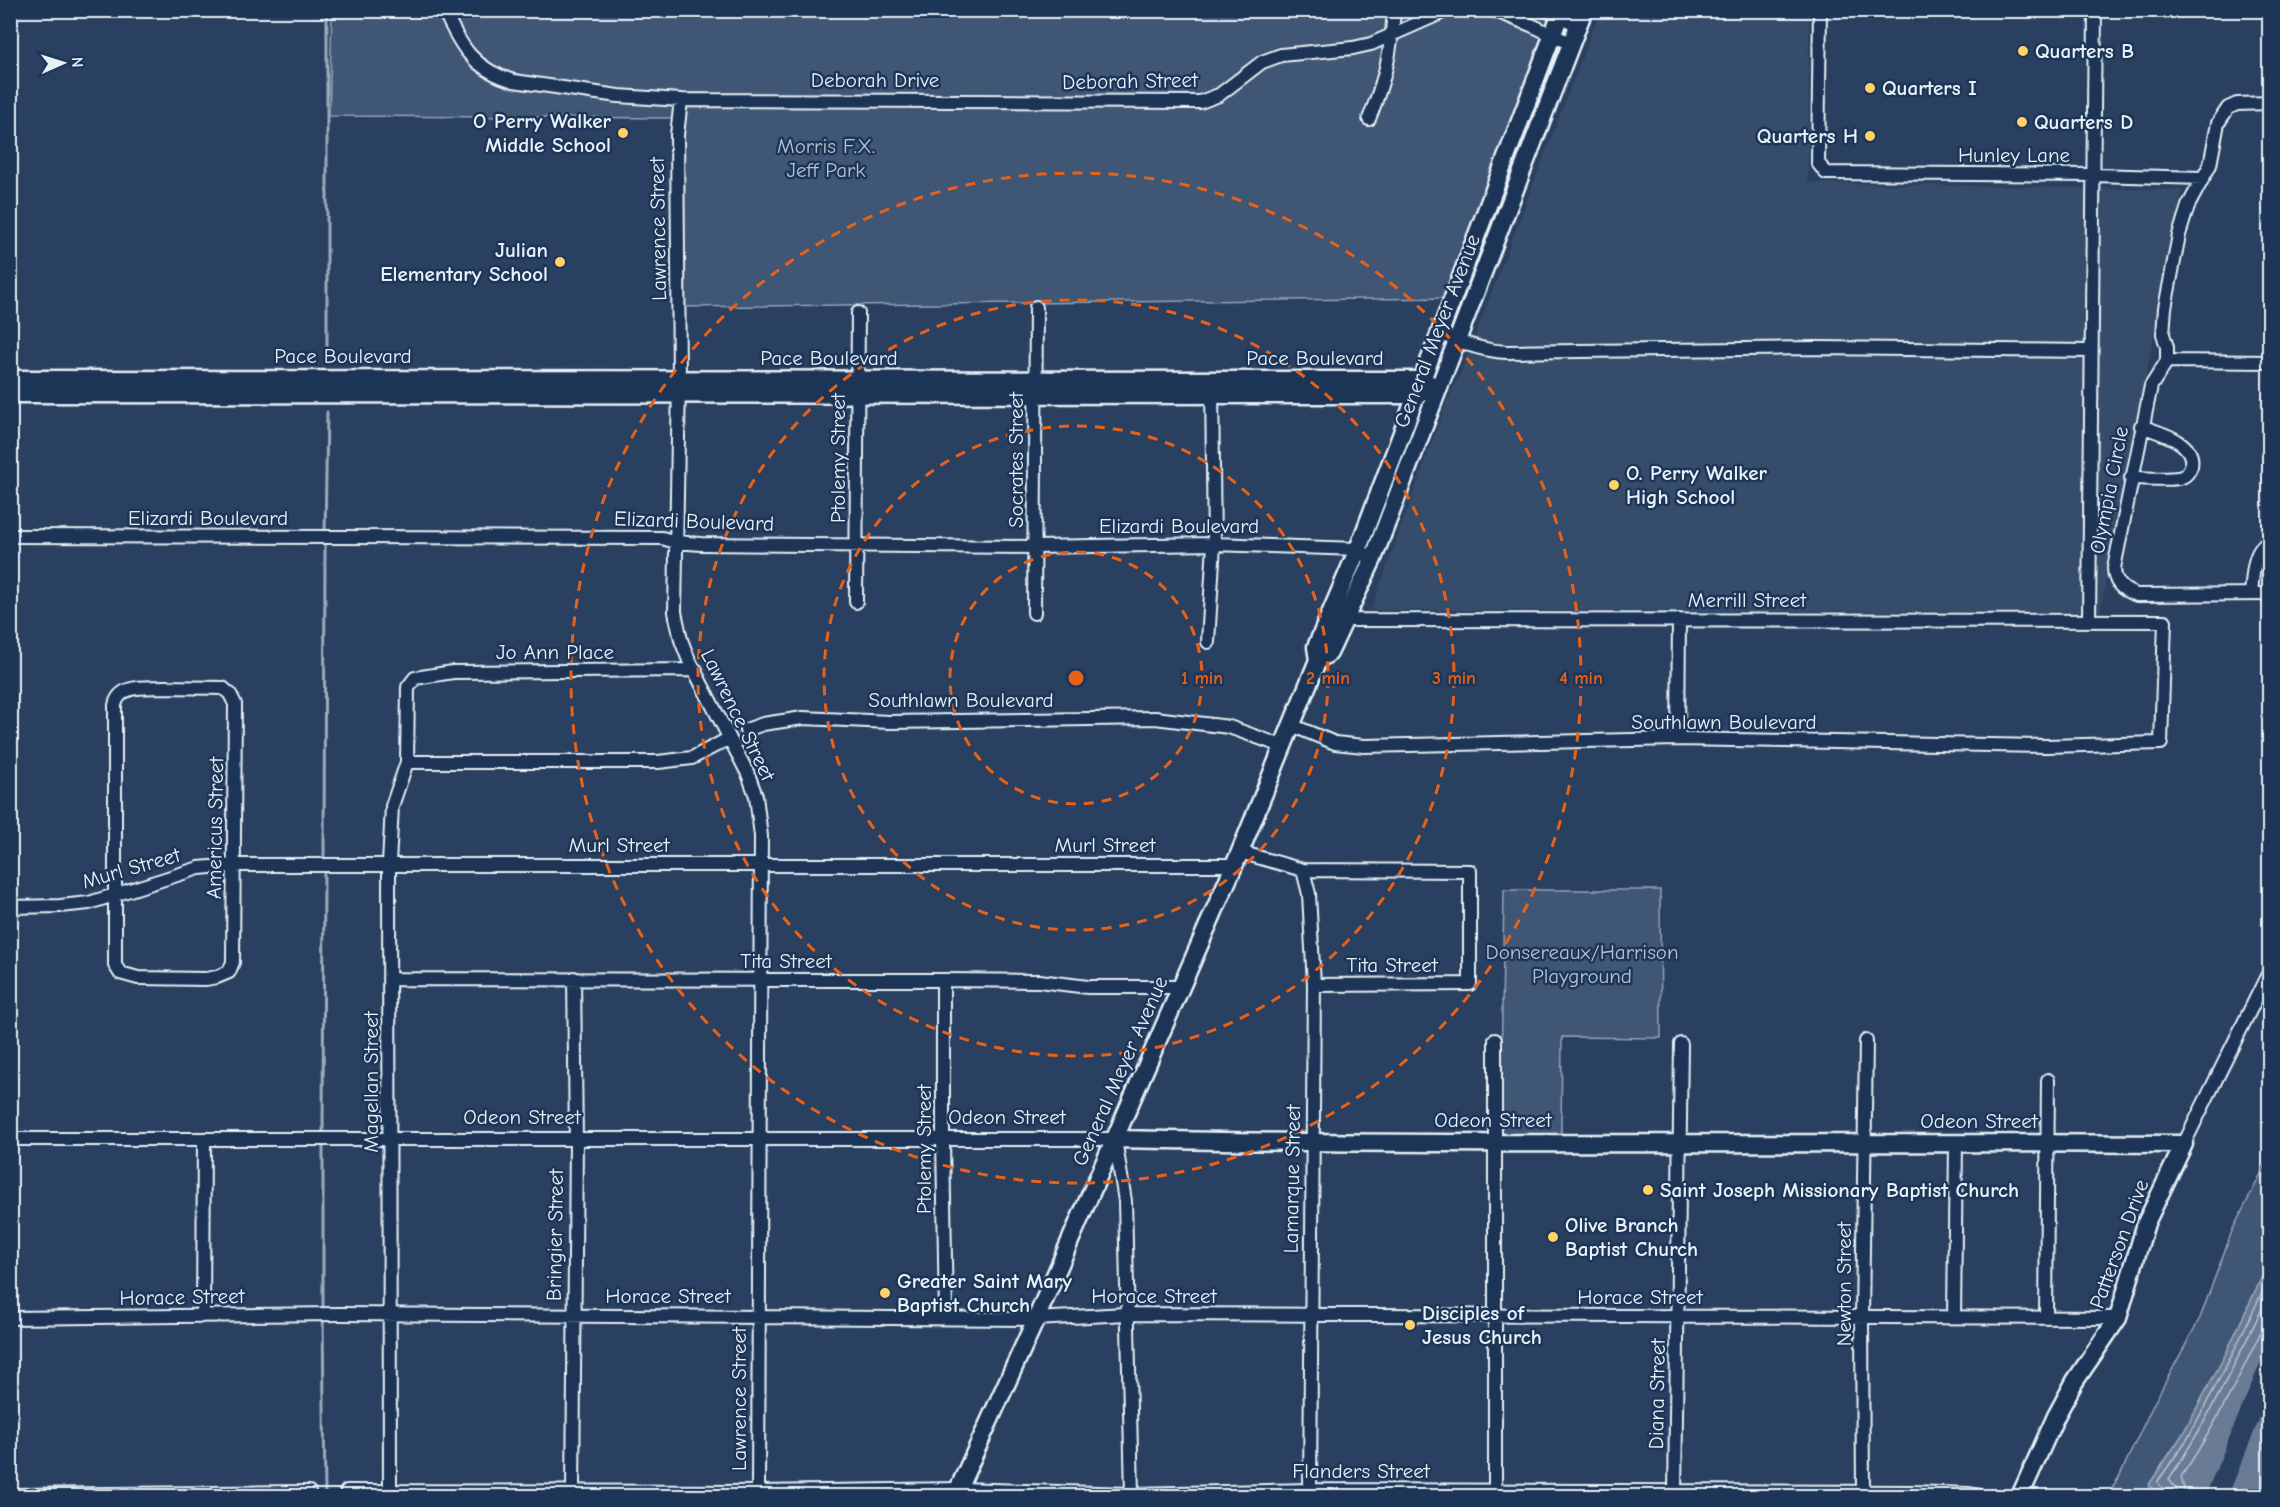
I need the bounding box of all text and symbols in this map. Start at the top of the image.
north arrow [33,33,93,93]
place label: Quarters B [2035,39,2134,63]
marker: Quarters B [2016,44,2030,58]
text: N [68,57,86,68]
street label: Deborah Drive [811,68,939,92]
street label: Deborah Street [1062,68,1199,94]
place label: Quarters I [1882,76,1977,100]
marker: Quarters I [1863,81,1877,95]
place label: O Perry Walker Middle School [473,109,612,157]
place label: Quarters D [2034,110,2133,134]
marker: Quarters D [2015,115,2029,129]
place label: Quarters H [1757,124,1858,148]
marker: O Perry Walker Middle School [616,126,630,140]
marker: Quarters H [1863,129,1877,143]
park label: Morris F.X. Jeff Park [777,134,875,182]
street label: Hunley Lane [1958,143,2070,167]
street label: Lawrence Street [645,156,671,301]
street label: General Meyer Avenue [1389,231,1485,431]
place label: Julian Elementary School [380,238,548,286]
marker: Julian Elementary School [553,255,567,269]
street label: Pace Boulevard [274,344,412,368]
street label: Pace Boulevard [760,346,898,370]
street label: Pace Boulevard [1246,346,1384,370]
street label: Socrates Street [1004,391,1028,528]
street label: Ptolemy Street [826,392,850,523]
street label: Olympia Circle [2085,424,2133,556]
place label: O. Perry Walker High School [1626,461,1768,509]
marker: O. Perry Walker High School [1607,478,1621,492]
street label: Elizardi Boulevard [128,506,288,530]
street label: Elizardi Boulevard [614,506,774,536]
street label: Elizardi Boulevard [1099,514,1259,538]
street label: Merrill Street [1688,588,1807,612]
street label: Jo Ann Place [496,640,614,664]
street label: Lawrence Street [696,645,781,786]
centre of rings [1066,668,1086,688]
text: 1 min [1181,668,1223,689]
text: 2 min [1306,668,1350,689]
text: 3 min [1432,668,1476,689]
text: 4 min [1559,668,1603,689]
street label: Southlawn Boulevard [868,688,1054,712]
street label: Southlawn Boulevard [1631,710,1817,734]
street label: Americus Street [202,756,228,899]
street label: Murl Street [569,833,670,857]
street label: Murl Street [1055,833,1156,857]
street label: Murl Street [79,842,184,893]
park label: Donsereaux/Harrison Playground [1485,940,1679,988]
street label: Tita Street [740,949,833,973]
street label: Tita Street [1346,953,1439,977]
street label: General Meyer Avenue [1067,972,1173,1170]
street label: Magellan Street [359,1010,383,1153]
street label: Ptolemy Street [912,1083,936,1214]
street label: Lamarque Street [1279,1103,1305,1254]
street label: Odeon Street [463,1105,582,1129]
street label: Odeon Street [948,1105,1067,1129]
street label: Odeon Street [1434,1108,1553,1132]
street label: Odeon Street [1920,1109,2039,1133]
street label: Bringier Street [542,1168,568,1301]
street label: Patterson Drive [2085,1176,2153,1312]
place label: Saint Joseph Missionary Baptist Church [1660,1178,2019,1202]
marker: Saint Joseph Missionary Baptist Church [1641,1183,1655,1197]
place label: Olive Branch Baptist Church [1565,1213,1698,1261]
street label: Newton Street [1832,1221,1856,1346]
marker: Olive Branch Baptist Church [1546,1230,1560,1244]
place label: Greater Saint Mary Baptist Church [897,1269,1072,1317]
street label: Horace Street [119,1284,246,1310]
street label: Horace Street [605,1284,732,1308]
street label: Horace Street [1091,1284,1218,1308]
street label: Horace Street [1577,1285,1704,1309]
marker: Greater Saint Mary Baptist Church [878,1286,892,1300]
place label: Disciples of Jesus Church [1422,1301,1542,1349]
marker: Disciples of Jesus Church [1403,1318,1417,1332]
street label: Lawrence Street [727,1326,751,1471]
street label: Diana Street [1644,1337,1670,1450]
street label: Flanders Street [1292,1459,1431,1483]

